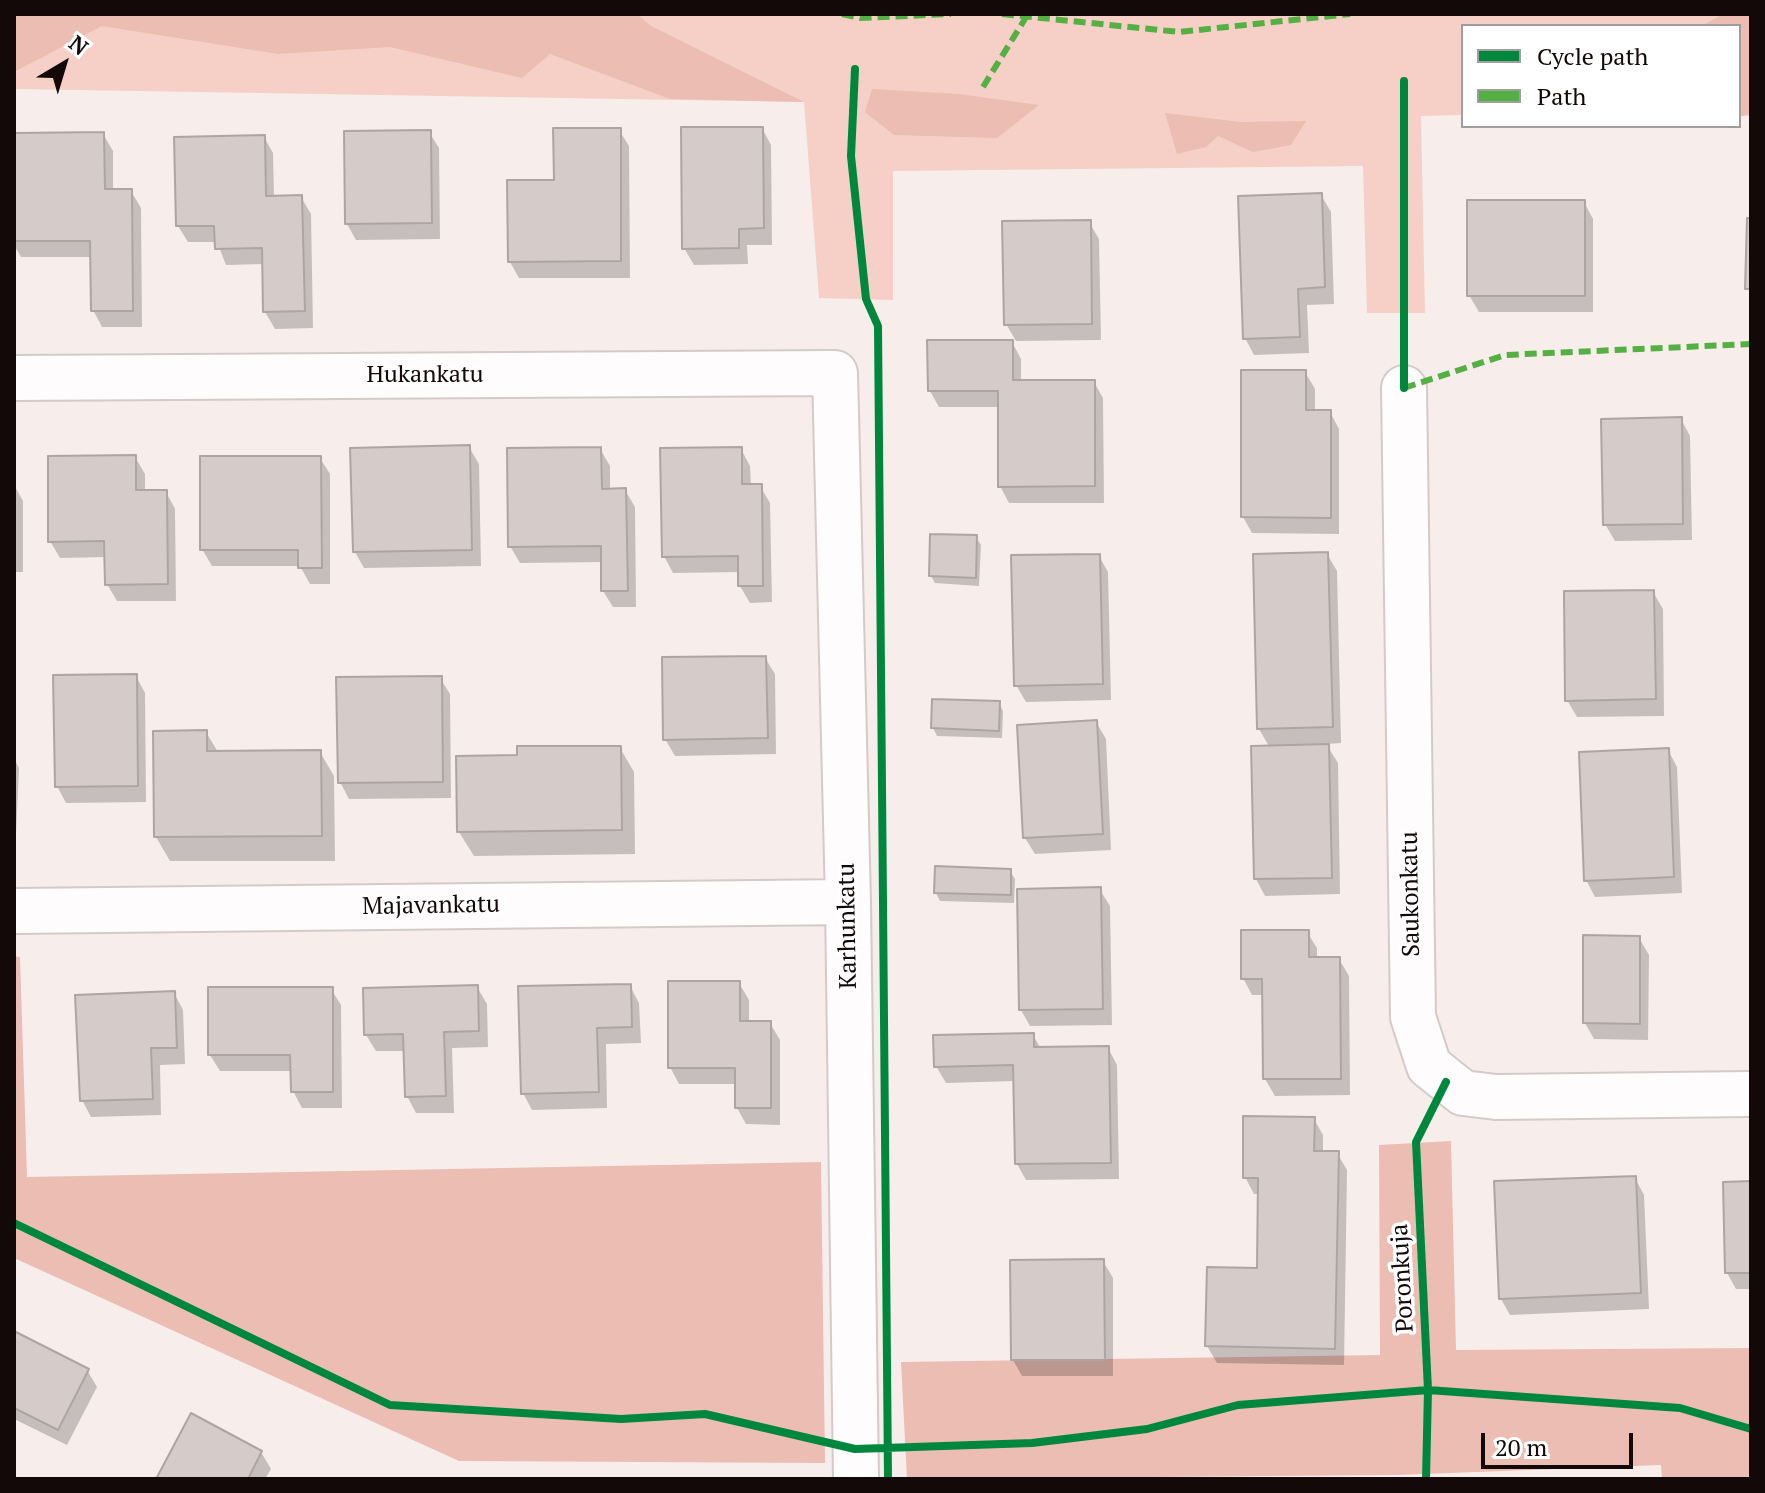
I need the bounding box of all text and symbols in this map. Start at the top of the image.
north arrow [24,24,104,104]
legend [1461,24,1741,128]
text: N [64,28,95,61]
text: Cycle path [1537,40,1648,72]
text: Path [1537,80,1586,112]
street label: Hukankatu [366,361,484,389]
street label: Saukonkatu [1396,831,1426,957]
street label: Karhunkatu [833,863,863,989]
street label: Majavankatu [362,890,500,922]
street label: Poronkuja [1386,1223,1420,1333]
scale bar [1485,1417,1637,1467]
text: 20 m [1495,1431,1547,1463]

